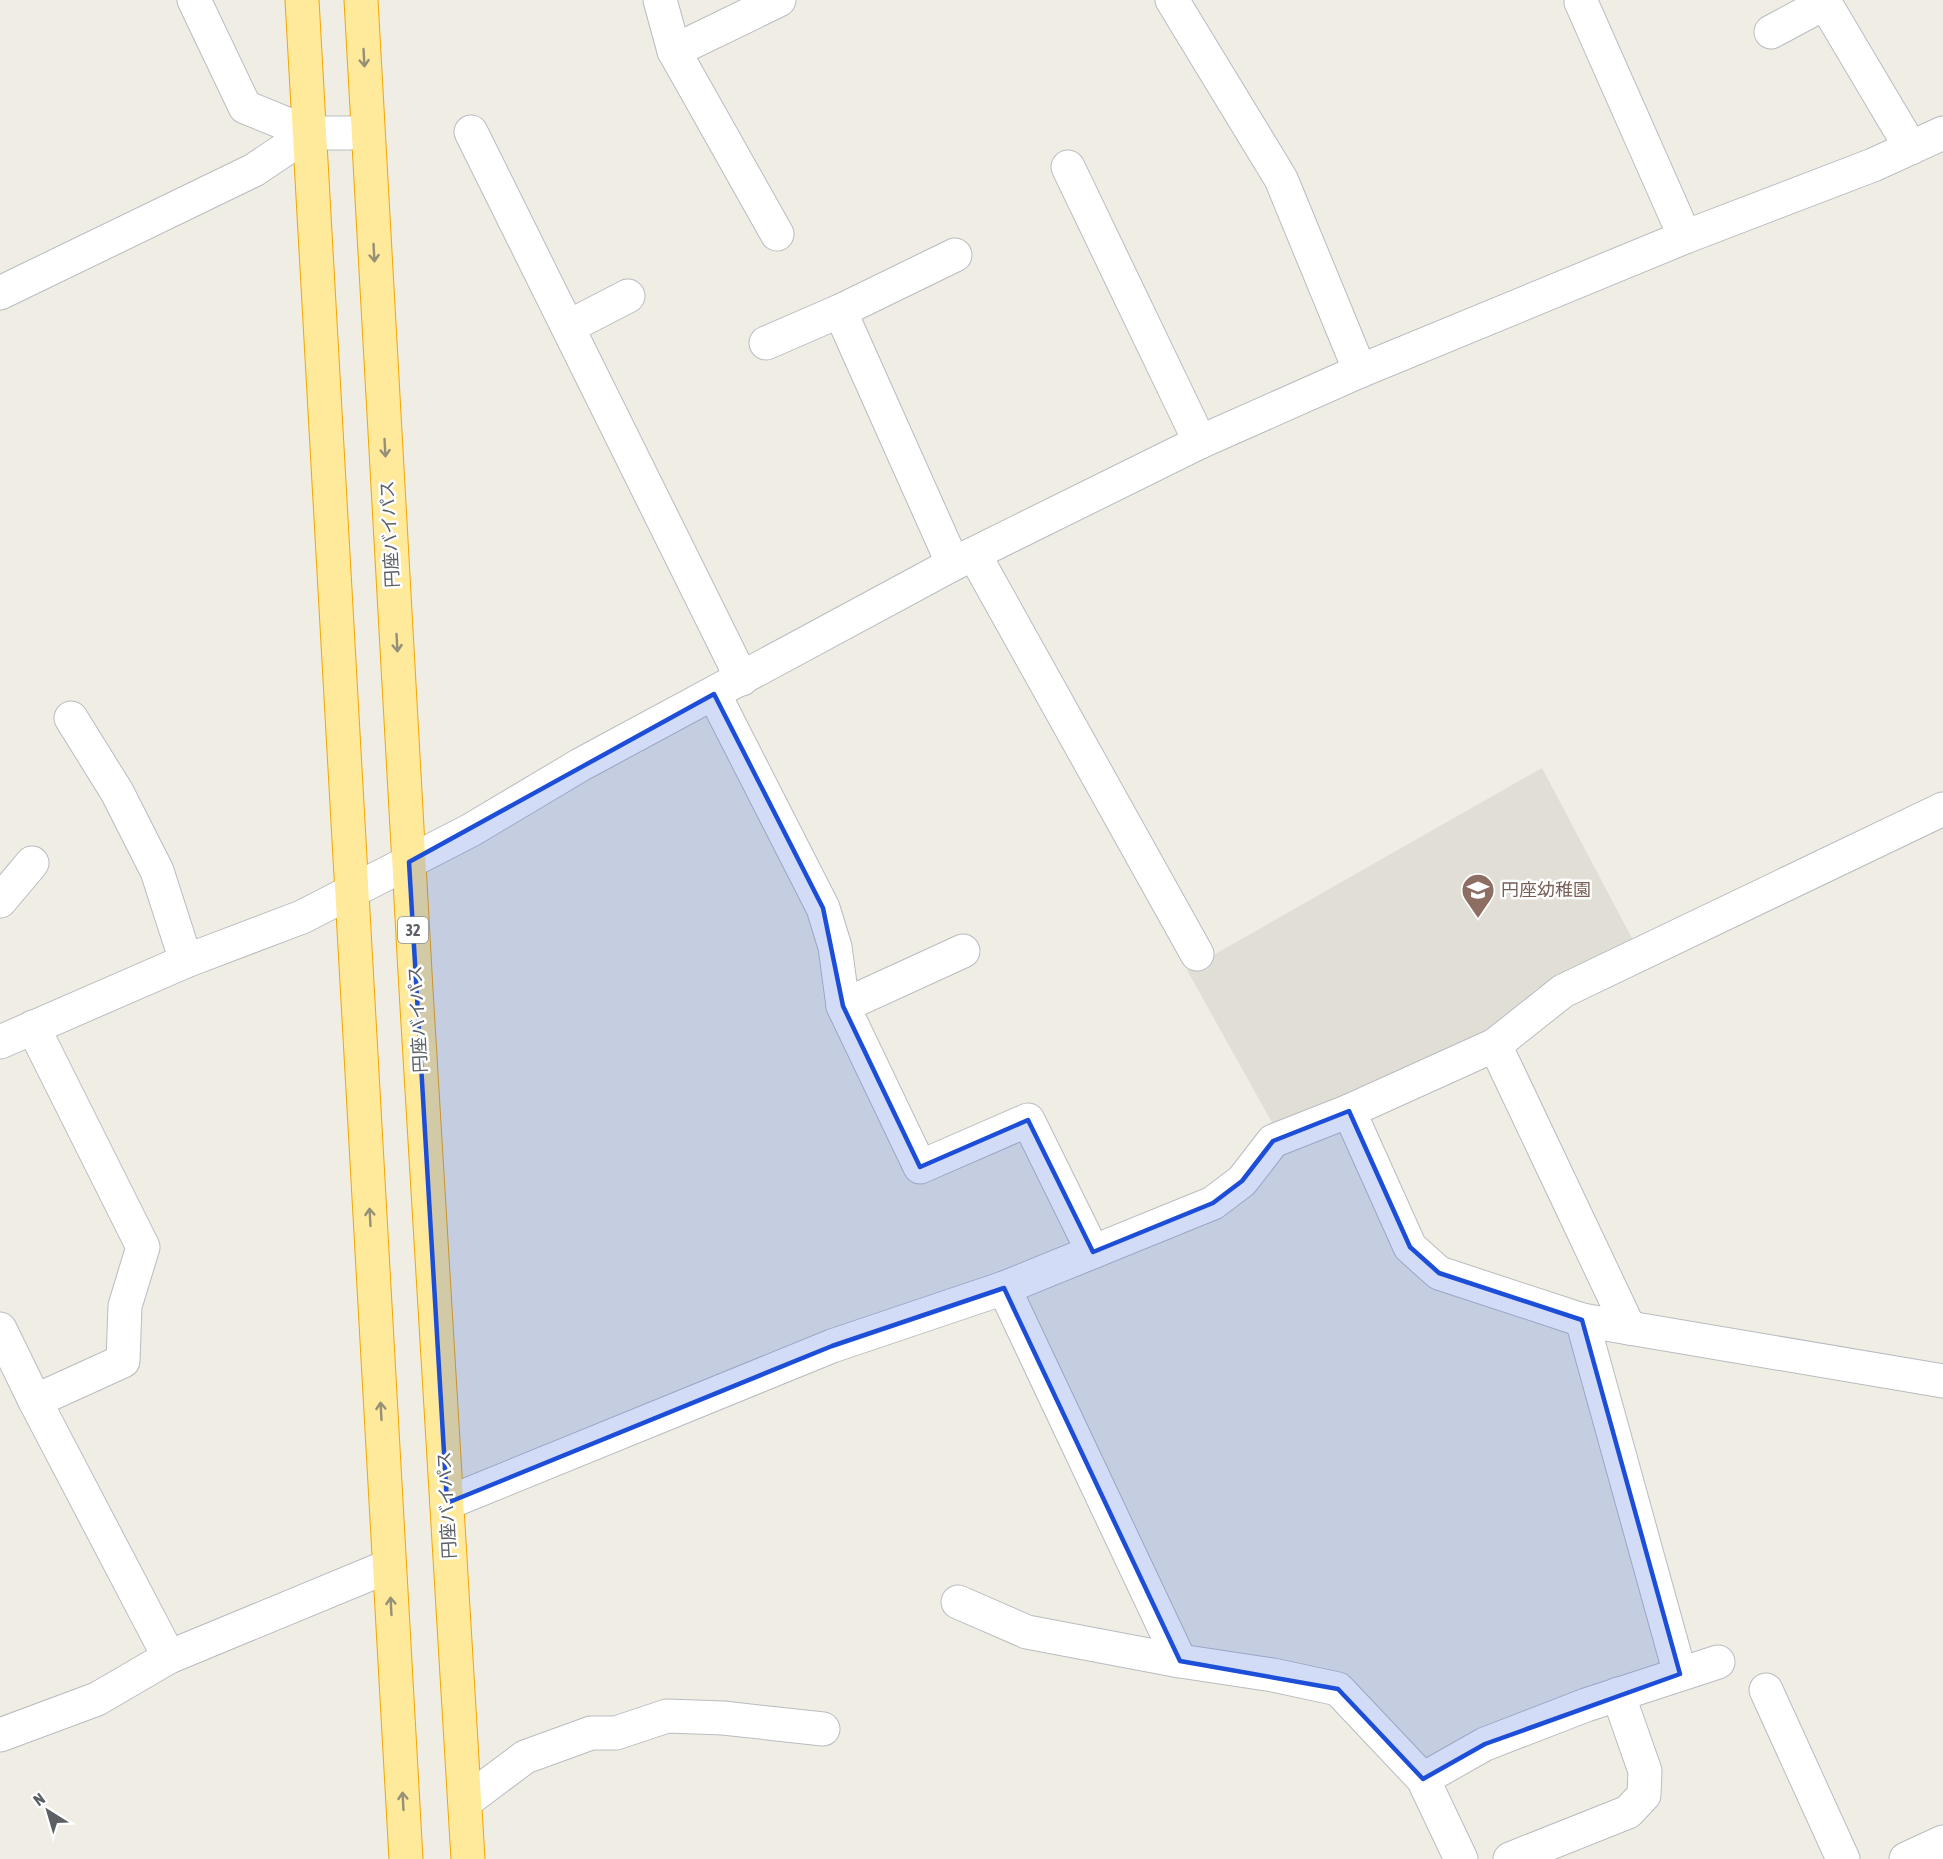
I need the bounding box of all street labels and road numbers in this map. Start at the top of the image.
street label: 円座バイパス [376,480,403,588]
road number: 32 [398,917,428,943]
street label: 円座バイパス [404,965,431,1073]
street label: 円座バイパス [433,1451,460,1559]

